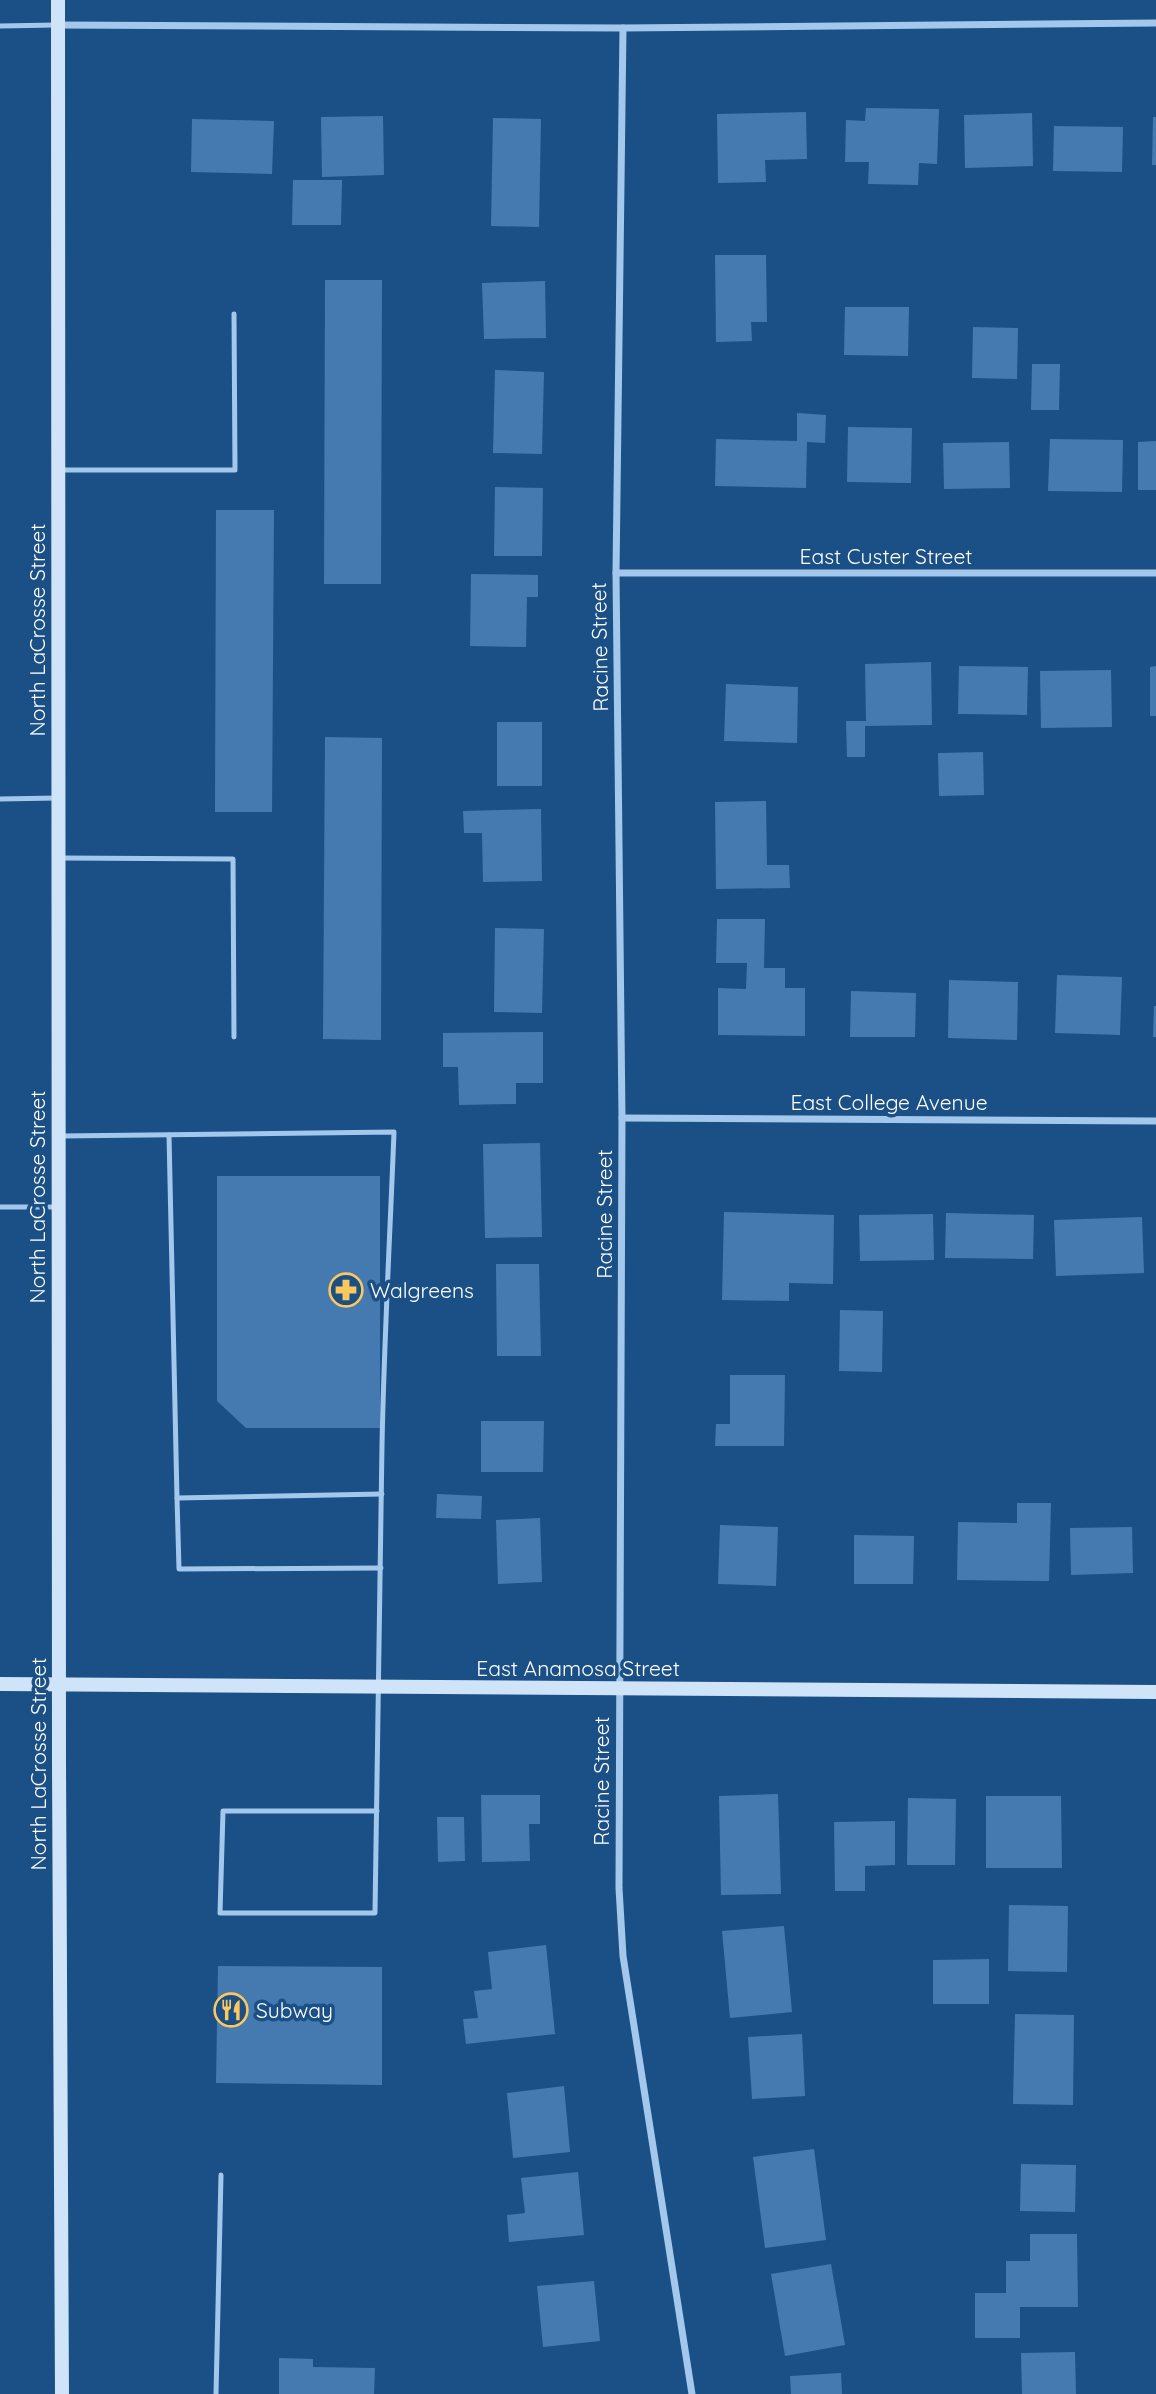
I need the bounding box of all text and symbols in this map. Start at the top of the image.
street label: North LaCrosse Street [24,523,50,737]
street label: East Custer Street [800,543,972,569]
street label: Racine Street [585,582,613,712]
street label: East College Avenue [790,1089,988,1115]
street label: North LaCrosse Street [24,1090,50,1304]
street label: Racine Street [591,1149,617,1279]
pharmacy icon: Walgreens [327,1271,365,1309]
place label: Walgreens [370,1277,474,1303]
street label: East Anamosa Street [476,1655,680,1681]
street label: North LaCrosse Street [25,1657,51,1871]
street label: Racine Street [588,1716,614,1846]
restaurant icon: Subway [212,1991,250,2029]
place label: Subway [256,1997,333,2023]

